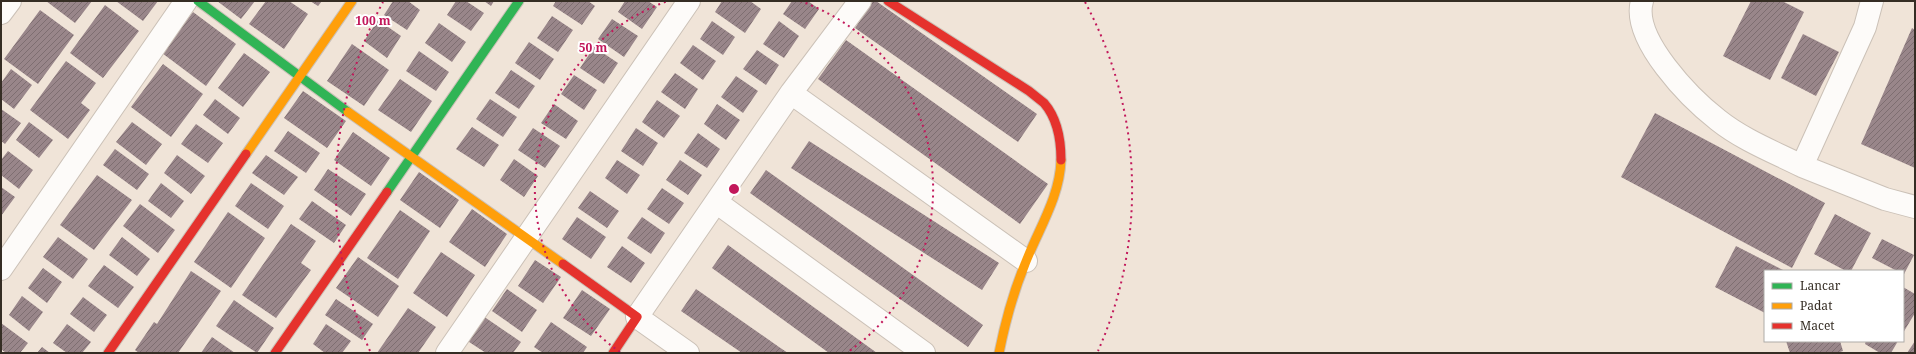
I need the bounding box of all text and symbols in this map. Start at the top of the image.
text: 100 m [355,12,391,29]
text: 50 m [579,39,607,56]
centre of rings [727,182,741,196]
legend [1764,270,1904,342]
text: Lancar [1800,277,1841,294]
text: Padat [1800,297,1832,314]
text: Macet [1800,317,1835,334]

